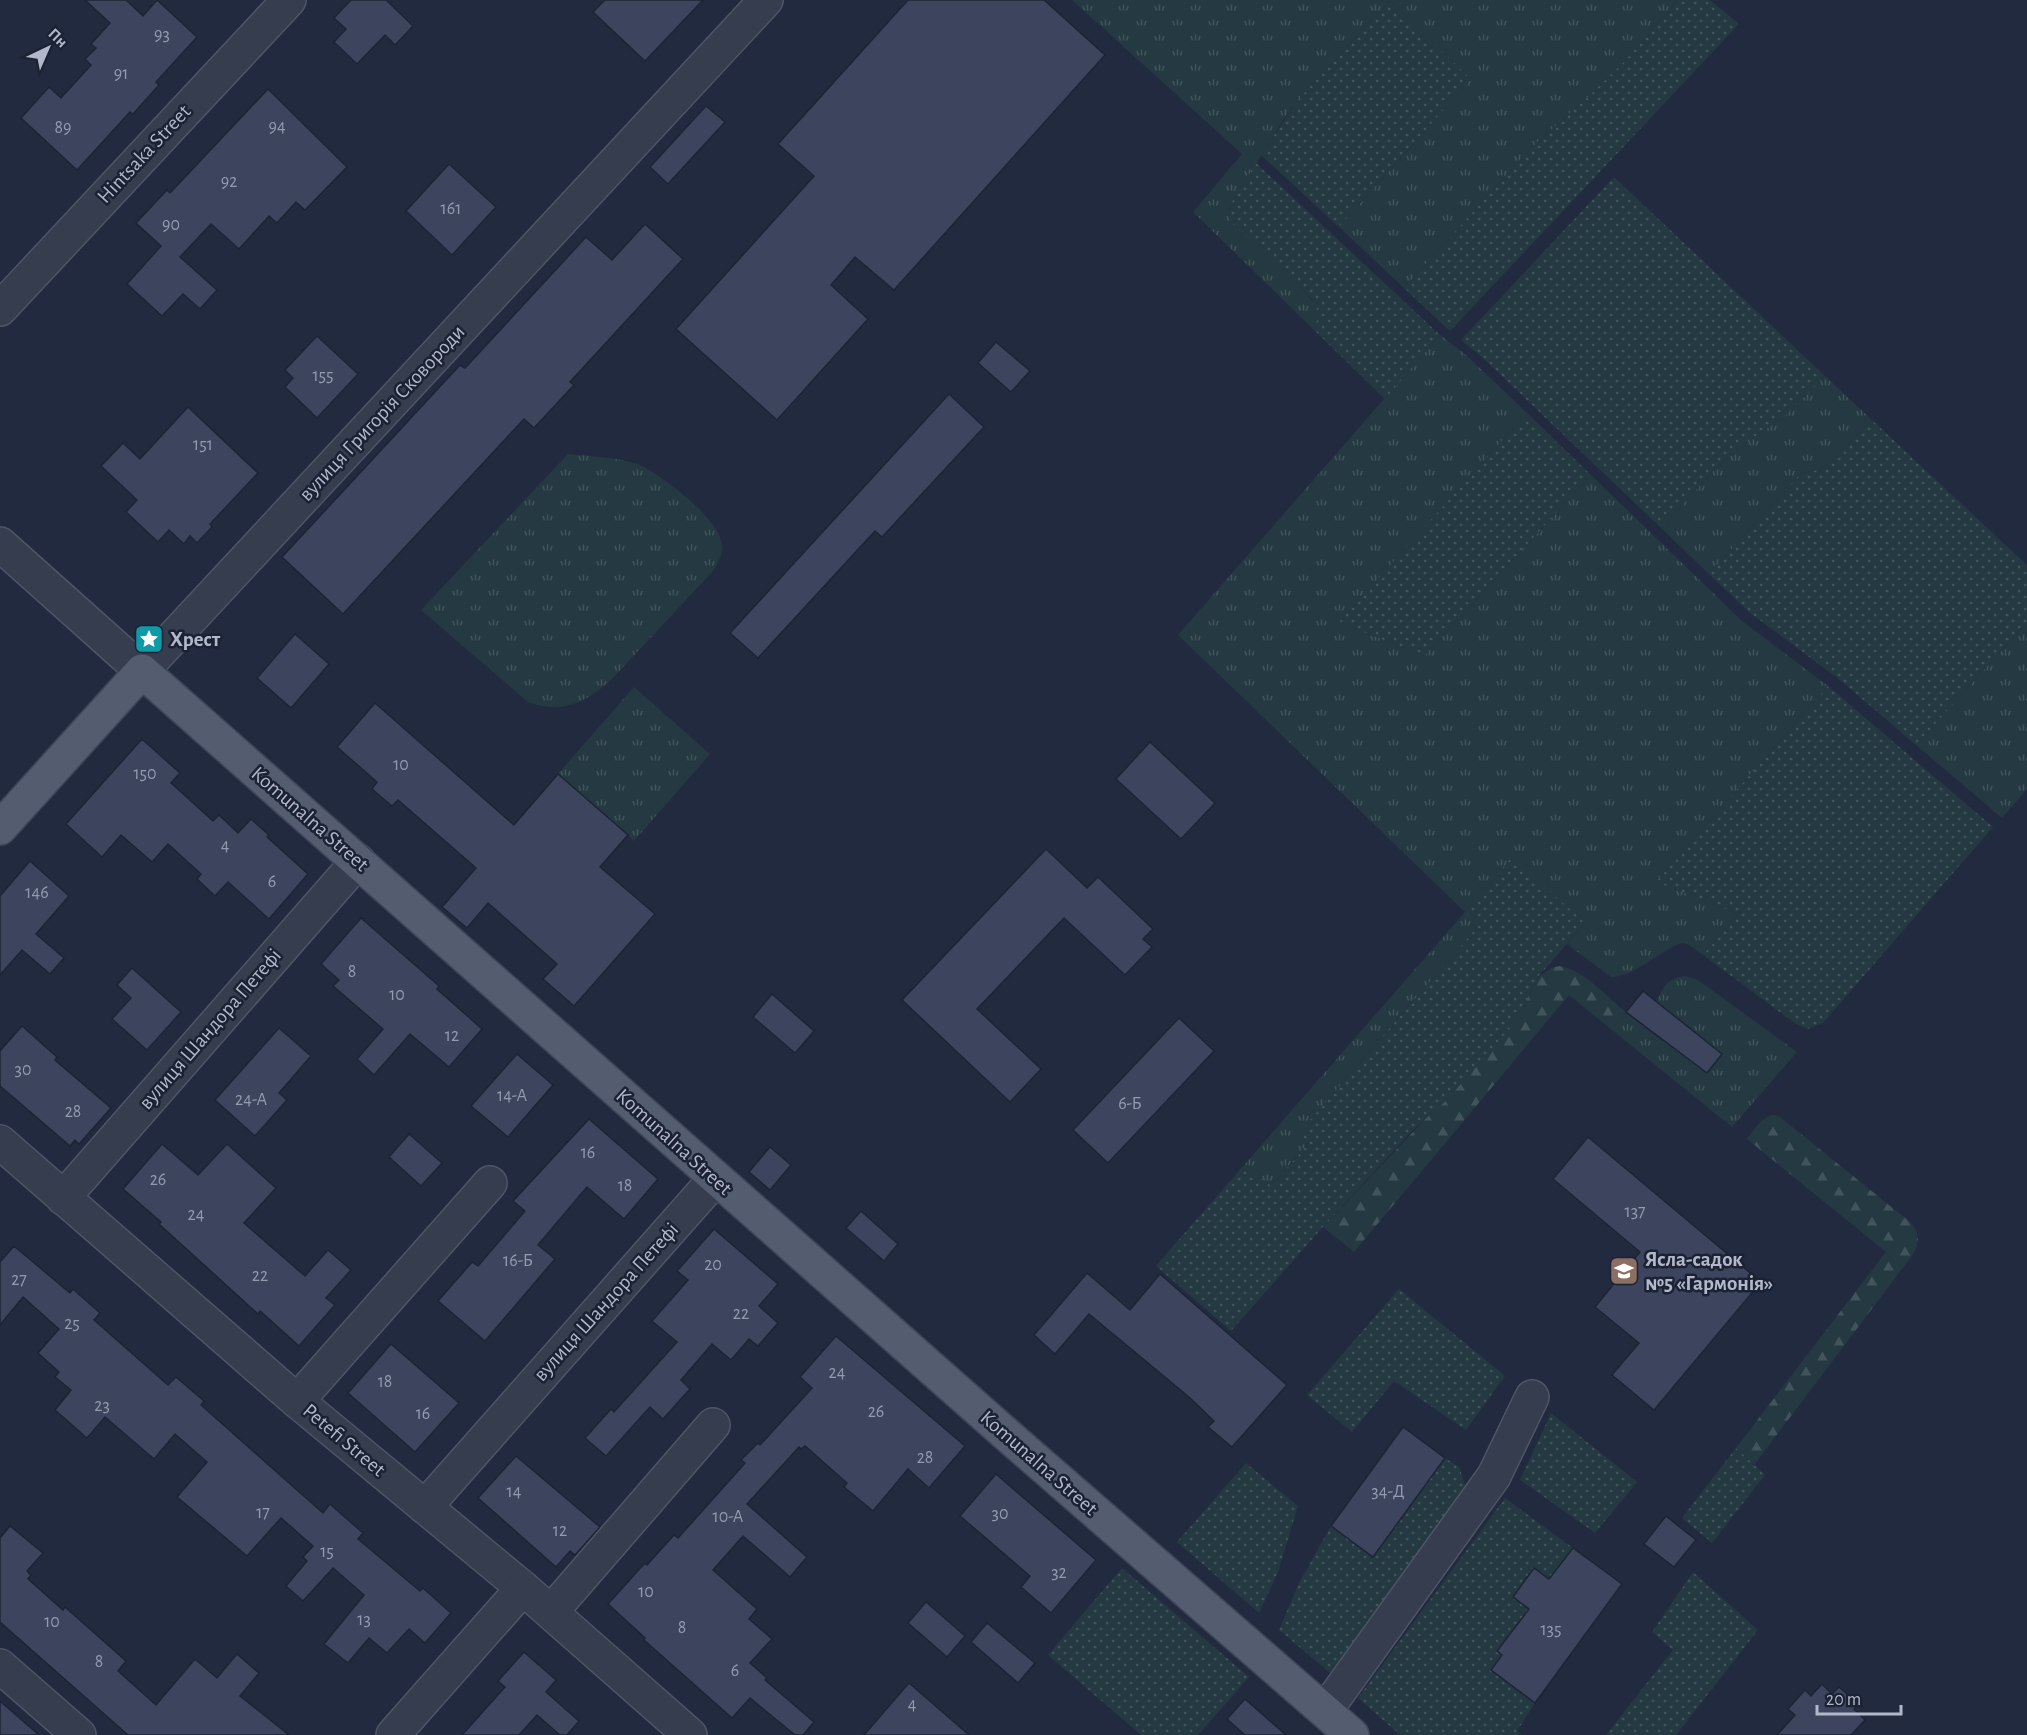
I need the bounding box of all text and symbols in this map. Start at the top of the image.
north arrow [18,18,78,78]
text: Пн [45,25,70,50]
house number: 93 [154,26,170,44]
house number: 91 [114,65,128,83]
street label: Hintsaka Street [93,100,195,207]
house number: 94 [268,118,286,136]
house number: 89 [55,119,72,137]
house number: 92 [221,173,237,191]
house number: 161 [441,200,461,218]
house number: 90 [162,216,180,234]
street label: вулиця Григорія Сковороди [295,321,469,505]
house number: 155 [312,367,334,385]
house number: 151 [193,436,213,454]
place icon: Хрест [133,623,165,655]
place label: Хрест [170,629,221,650]
house number: 10 [393,756,409,774]
street label: Komunalna Street [247,763,373,876]
house number: 150 [133,765,157,783]
house number: 4 [221,837,230,855]
house number: 6 [268,873,276,891]
house number: 146 [25,884,49,902]
street label: вулиця Шандора Петефі [135,945,285,1113]
house number: 8 [348,963,356,981]
house number: 10 [389,986,405,1004]
house number: 12 [445,1027,459,1045]
house number: 30 [15,1061,31,1079]
street label: Komunalna Street [612,1085,736,1199]
house number: 14-А [497,1087,527,1105]
house number: 24-А [235,1091,267,1109]
house number: 6-Б [1118,1095,1142,1113]
house number: 28 [65,1103,81,1121]
house number: 16 [581,1144,595,1162]
house number: 26 [150,1171,166,1189]
house number: 18 [618,1177,632,1195]
house number: 137 [1624,1203,1646,1221]
house number: 24 [188,1206,205,1224]
street label: вулиця Шандора Петефі [530,1219,682,1385]
place label: Ясла-садок №5 «Гармонія» [1645,1249,1773,1294]
house number: 16-Б [503,1252,533,1270]
school or university icon: Ясла-садок №5 «Гармонія» [1608,1255,1640,1287]
house number: 20 [704,1256,722,1274]
house number: 22 [252,1267,268,1285]
house number: 27 [11,1271,27,1289]
house number: 22 [733,1305,749,1323]
house number: 25 [64,1315,80,1333]
house number: 24 [829,1364,846,1382]
house number: 18 [378,1373,392,1391]
house number: 23 [94,1397,110,1415]
street label: Petefi Street [299,1400,389,1480]
house number: 26 [868,1403,884,1421]
house number: 16 [416,1405,430,1423]
street label: Komunalna Street [976,1407,1102,1520]
house number: 28 [917,1449,933,1467]
house number: 14 [507,1483,522,1501]
house number: 34-Д [1371,1483,1405,1501]
house number: 17 [256,1504,270,1522]
house number: 30 [992,1505,1008,1523]
house number: 10-А [713,1508,744,1526]
house number: 12 [553,1522,567,1540]
house number: 15 [320,1543,334,1561]
house number: 32 [1051,1564,1067,1582]
house number: 10 [638,1583,654,1601]
house number: 13 [357,1611,371,1629]
house number: 10 [44,1613,60,1631]
house number: 8 [678,1619,686,1637]
house number: 135 [1540,1621,1562,1639]
house number: 8 [95,1653,103,1671]
house number: 6 [731,1662,739,1680]
scale bar [1817,1678,1901,1716]
text: 20 m [1826,1691,1861,1709]
house number: 4 [908,1696,917,1714]

